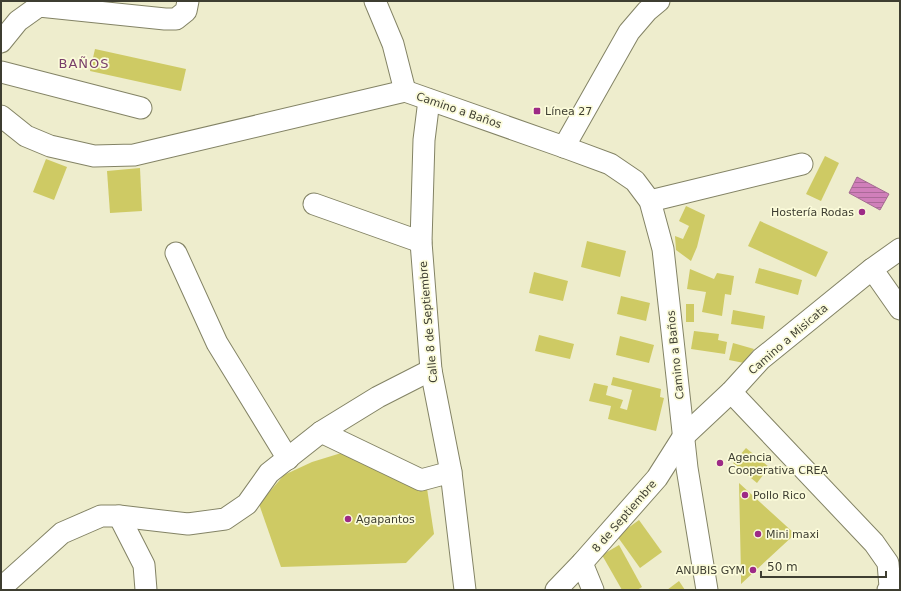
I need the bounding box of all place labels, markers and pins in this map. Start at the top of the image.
place label: Línea 27 [545,105,592,118]
marker: Línea 27 [532,106,542,116]
place label: Hostería Rodas [771,206,854,219]
marker: Hostería Rodas [857,207,867,217]
place label: Agencia Cooperativa CREA [728,451,829,477]
marker: Agencia Cooperativa CREA [715,458,725,468]
place label: Pollo Rico [753,489,806,502]
marker: Pollo Rico [740,490,750,500]
place label: Agapantos [356,513,415,526]
marker: Agapantos [343,514,353,524]
place label: Mini maxi [766,528,819,541]
marker: Mini maxi [753,529,763,539]
place label: ANUBIS GYM [676,564,745,577]
marker: ANUBIS GYM [748,565,758,575]

